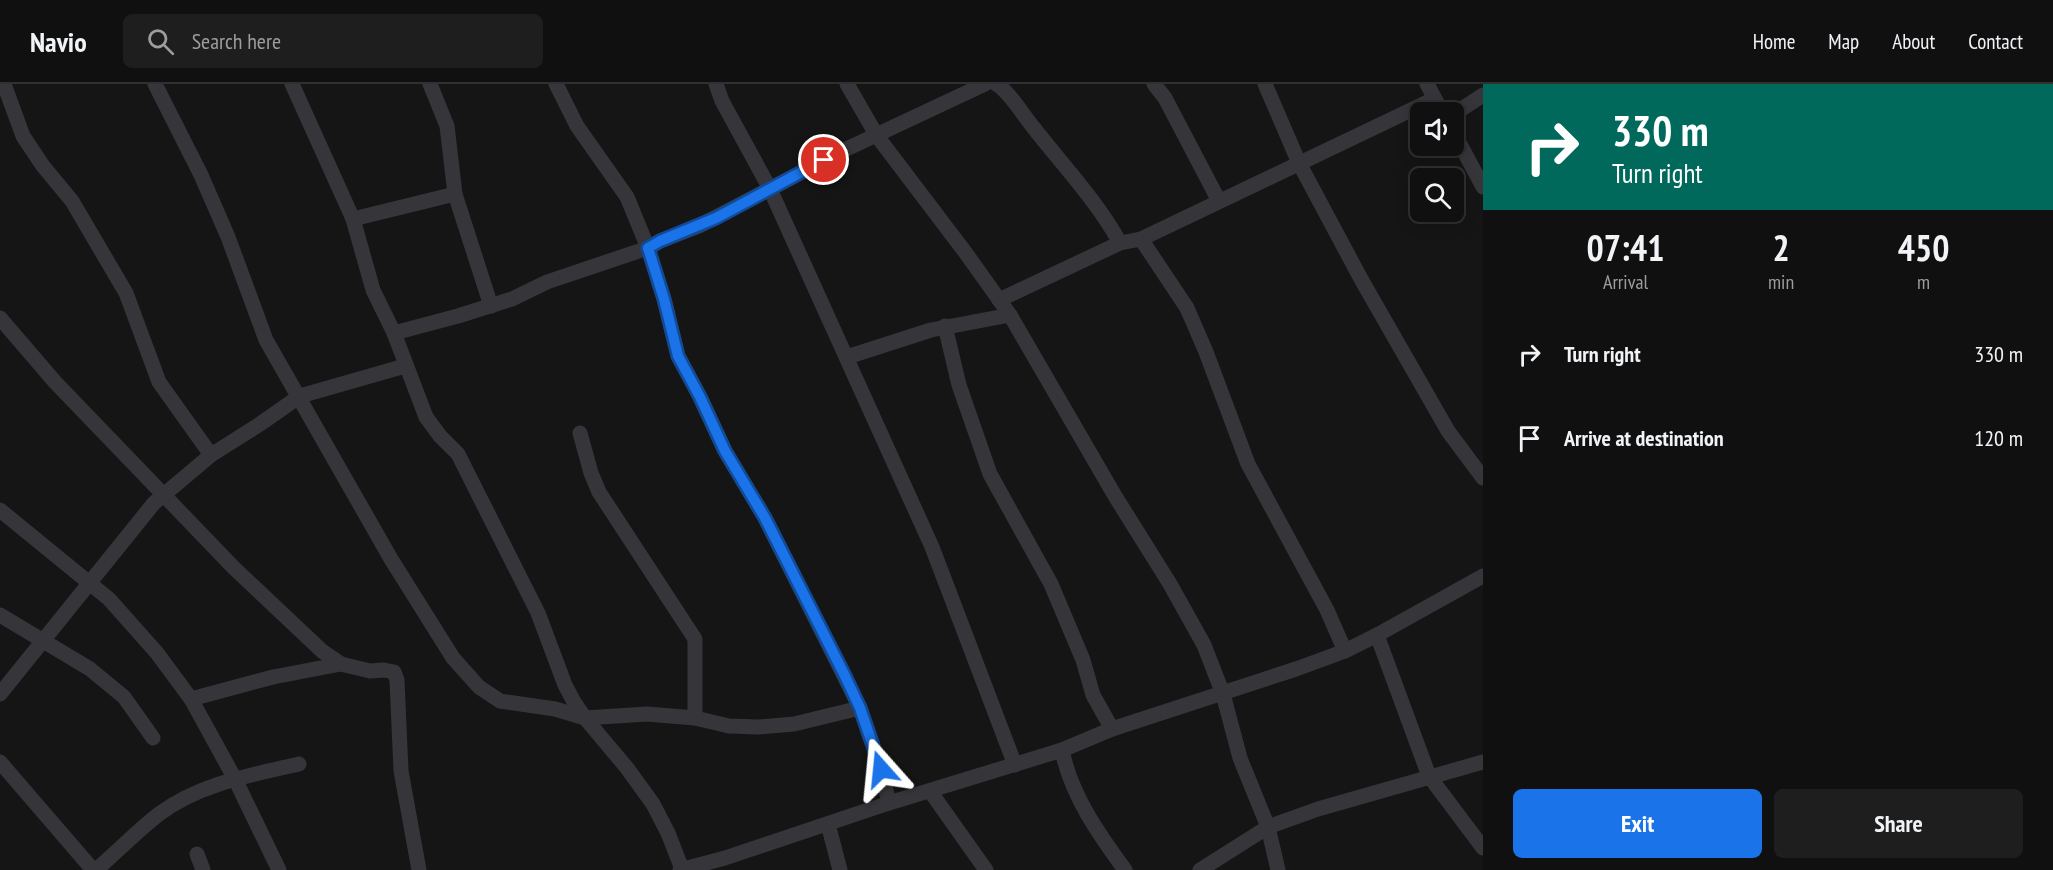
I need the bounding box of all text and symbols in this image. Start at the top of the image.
search box [123,14,543,68]
text: Navio [30,23,87,60]
icon: search [144,25,177,58]
text: Search here [192,27,281,55]
text: Home [1753,28,1795,55]
text: Map [1828,28,1859,55]
text: About [1892,28,1935,55]
text: Contact [1968,28,2023,55]
map controls [1410,102,1464,222]
button: sound [1410,102,1464,156]
text: 330 m [1612,103,1709,158]
icon: right [1513,108,1591,186]
pin [798,134,849,185]
icon: arrive [807,143,840,176]
text: Turn right [1612,156,1703,190]
button: search [1410,168,1464,222]
text: 07:41 [1587,224,1664,271]
text: 2 [1772,224,1790,271]
text: 450 [1898,224,1949,271]
text: Arrival [1603,269,1648,295]
text: min [1768,269,1794,295]
text: m [1917,269,1930,295]
icon: right [1513,338,1546,371]
text: Turn right [1564,340,1641,368]
text: 330 m [1974,340,2023,368]
icon: arrive [1513,422,1546,455]
text: Arrive at destination [1564,424,1724,452]
text: 120 m [1974,424,2023,452]
position arrow [849,737,913,801]
button: Exit [1513,789,1762,858]
button: Share [1774,789,2023,858]

